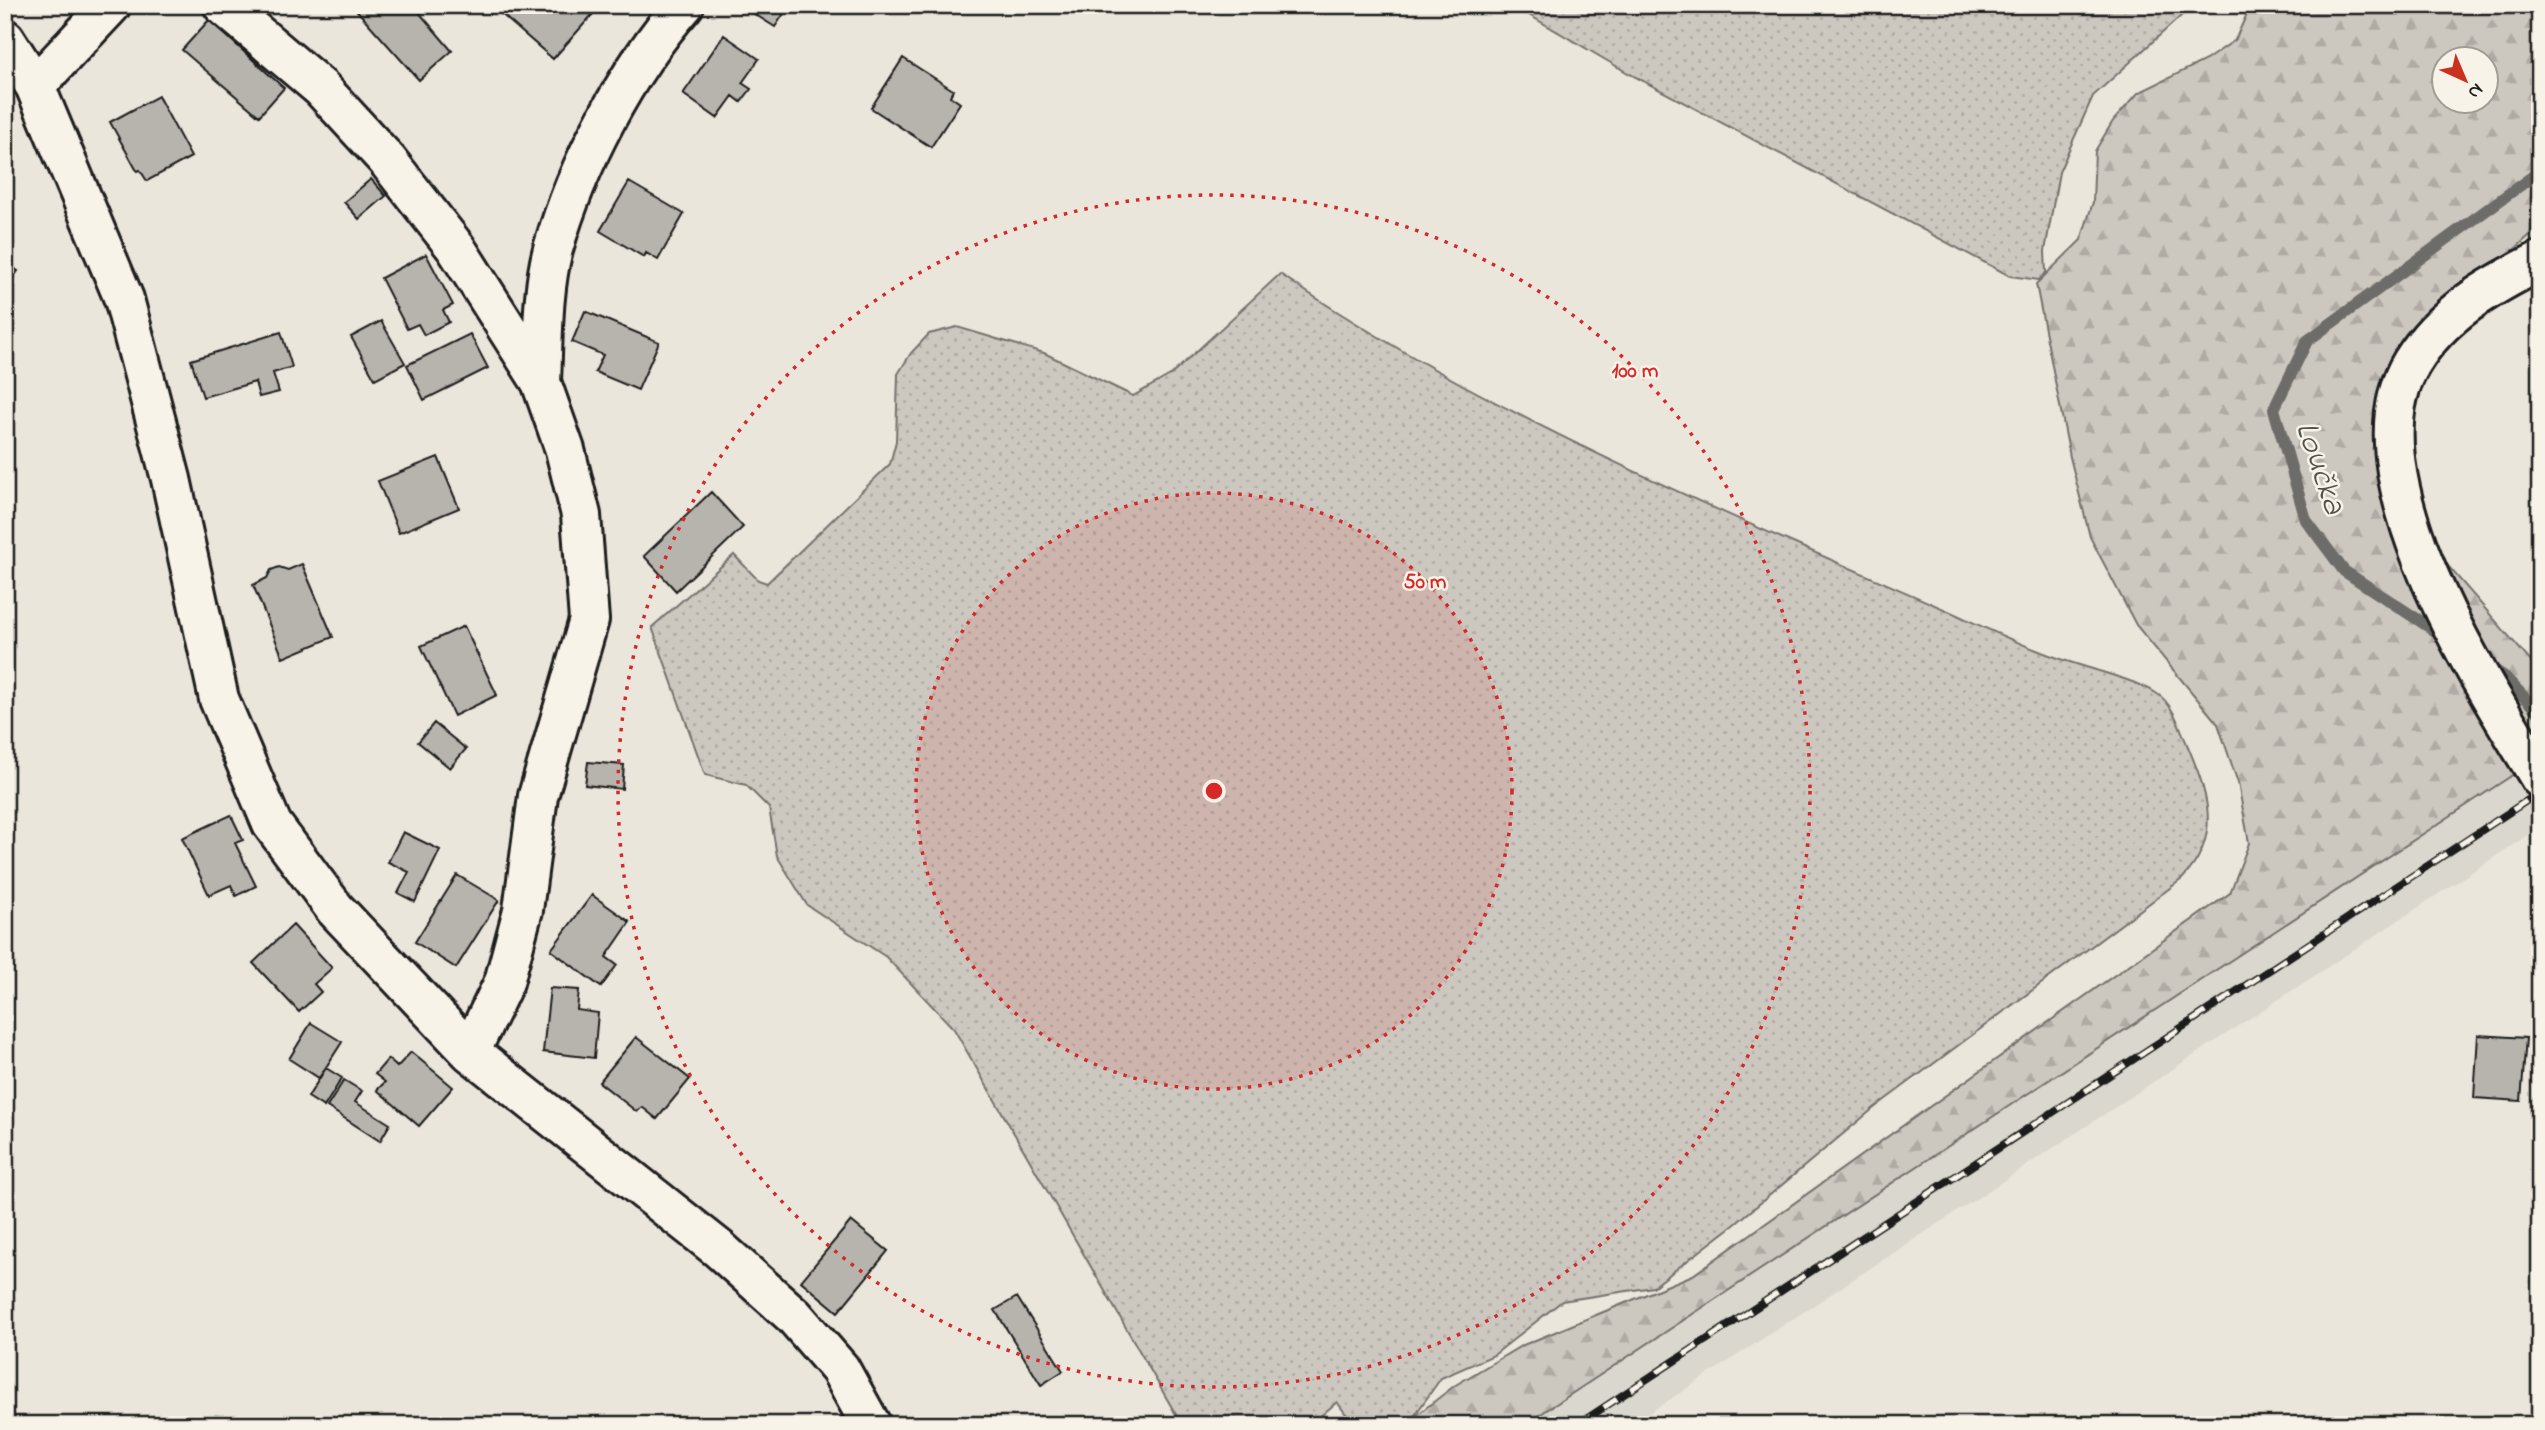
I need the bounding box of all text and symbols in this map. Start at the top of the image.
north arrow [2430,46,2500,116]
text: N [2461,76,2489,105]
text: 100 m [1612,357,1658,387]
water label: Loučka [2281,416,2358,522]
text: 50 m [1404,568,1446,598]
centre of rings [1202,779,1226,803]

